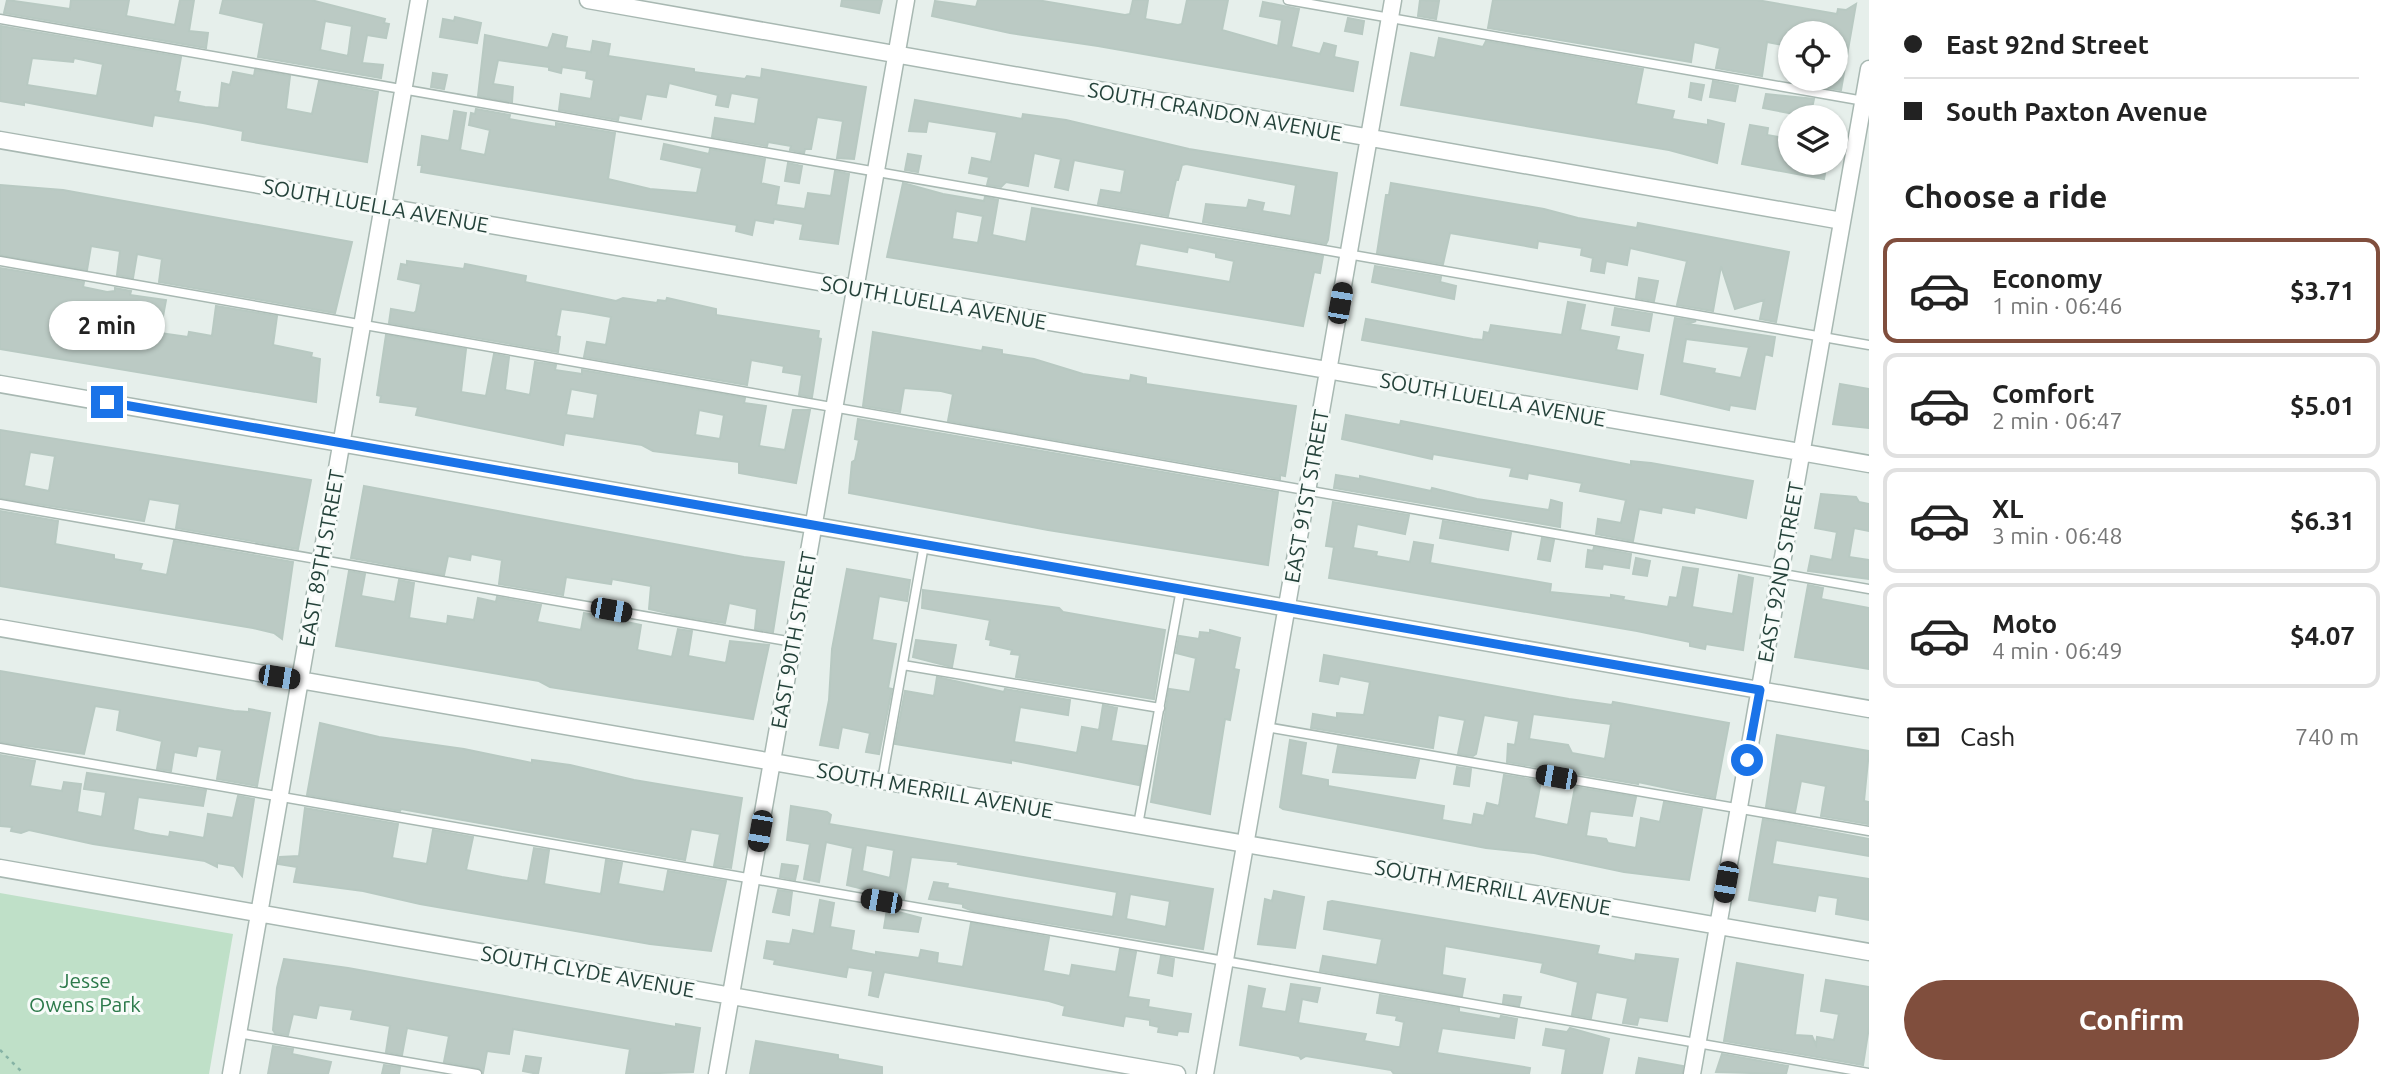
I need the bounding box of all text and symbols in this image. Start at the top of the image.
map controls [1778,21,1848,175]
button: locate [1778,21,1848,91]
text: East 92nd Street [1946,30,2149,59]
street label: SOUTH CRANDON AVENUE [1086,77,1344,145]
text: South Paxton Avenue [1946,97,2208,126]
button: layers [1778,105,1848,175]
street label: SOUTH LUELLA AVENUE [261,173,491,237]
text: Choose a ride [1904,178,2107,214]
icon: car [1908,259,1971,322]
text: Economy [1992,264,2102,293]
street label: SOUTH LUELLA AVENUE [819,270,1049,334]
text: $3.71 [2290,276,2355,305]
car [1327,280,1354,326]
text: 1 min · 06:46 [1992,293,2123,318]
callout: 2 min [49,300,165,350]
text: 2 min [78,313,136,338]
street label: SOUTH LUELLA AVENUE [1378,367,1608,431]
icon: car [1908,374,1971,437]
text: Comfort [1992,379,2095,408]
route end [91,386,123,418]
text: $5.01 [2290,391,2355,420]
street label: EAST 91ST STREET [1279,407,1333,585]
text: 2 min · 06:47 [1992,408,2123,433]
street label: EAST 89TH STREET [294,467,348,648]
street label: EAST 92ND STREET [1752,480,1808,664]
icon: car [1908,489,1971,552]
text: XL [1992,494,2023,523]
text: $6.31 [2290,506,2355,535]
text: 3 min · 06:48 [1992,523,2123,548]
street label: EAST 90TH STREET [766,549,820,730]
car [589,596,634,624]
icon: car [1908,604,1971,667]
text: Moto [1992,609,2057,638]
text: $4.07 [2290,621,2355,650]
text: 4 min · 06:49 [1992,638,2123,663]
car [257,663,302,691]
icon: cash [1904,718,1942,756]
text: Cash [1960,722,2015,751]
text: 740 m [2295,724,2359,749]
route start [1731,744,1763,776]
street label: SOUTH MERRILL AVENUE [815,757,1055,823]
car [1534,763,1579,791]
car [747,808,774,854]
street label: SOUTH MERRILL AVENUE [1373,854,1613,920]
car [1713,859,1740,905]
car [859,887,904,915]
street label: SOUTH CLYDE AVENUE [479,940,697,1002]
park label: Jesse Owens Park [29,968,141,1016]
button: Confirm [1904,980,2359,1060]

